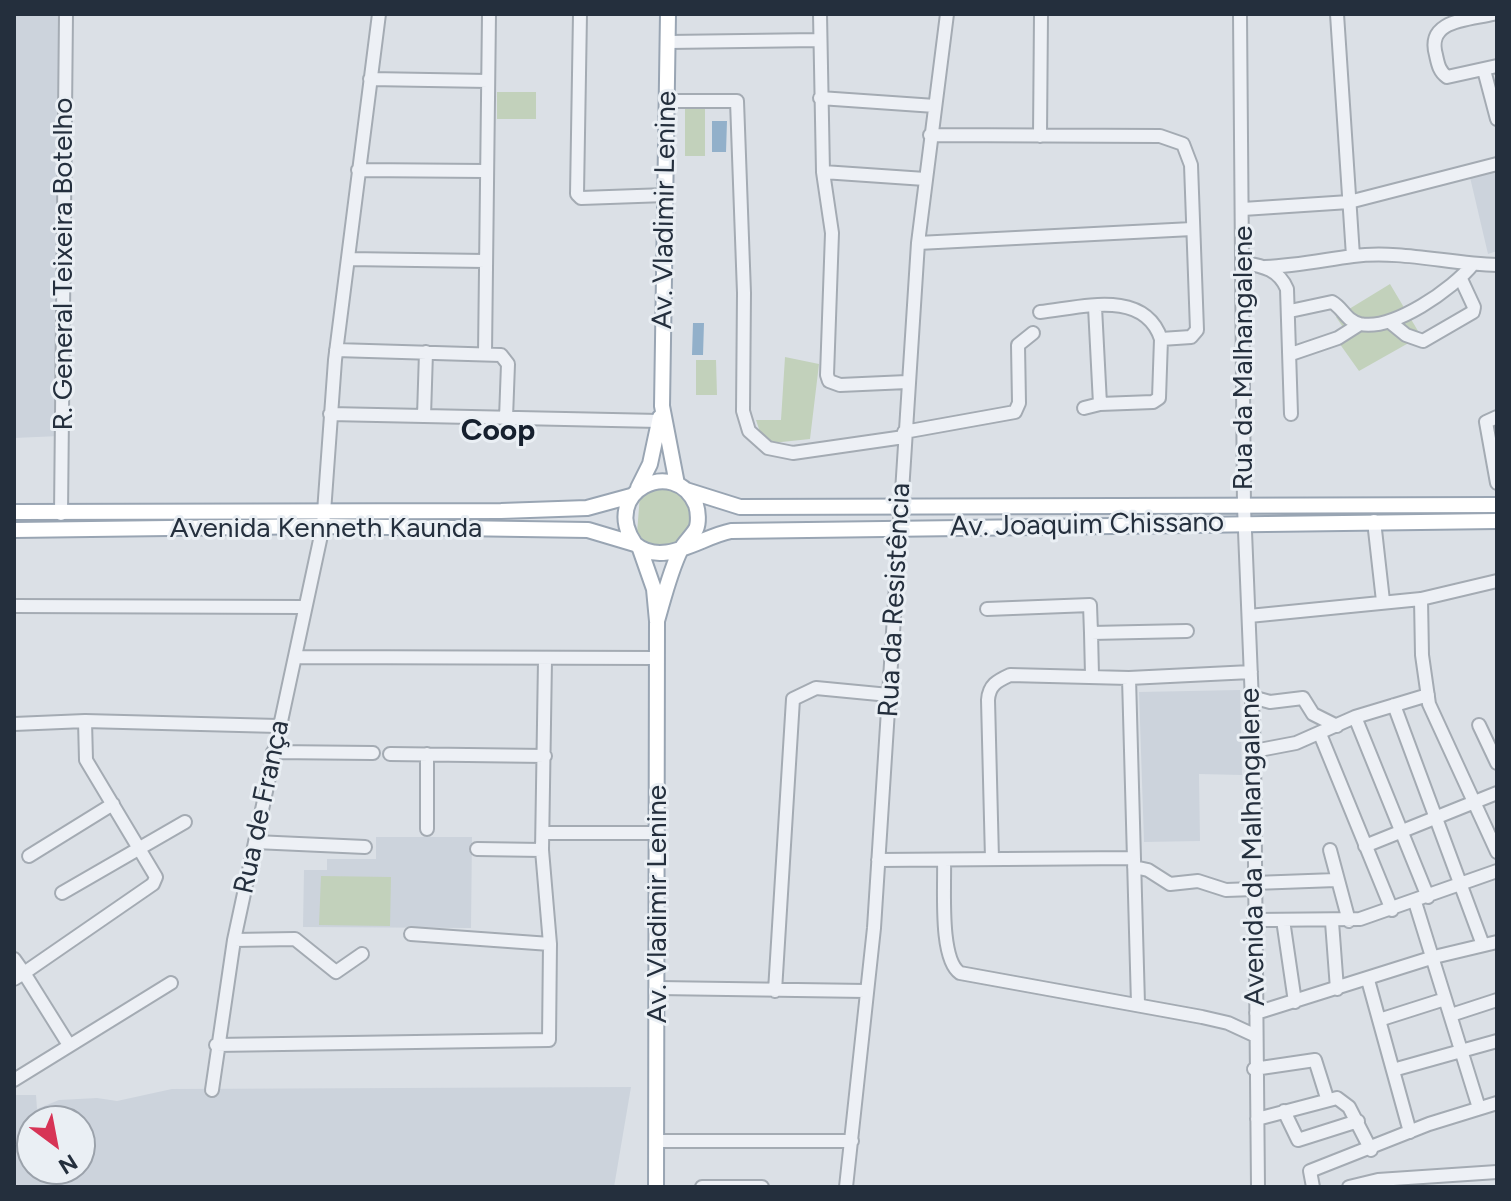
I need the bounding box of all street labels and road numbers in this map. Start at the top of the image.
street label: Av. Vladimir Lenine [646,91,684,329]
street label: R. General Teixeira Botelho [47,98,81,430]
street label: Rua da Malhangalene [1227,226,1261,490]
street label: Rua da Resistência [872,482,918,718]
street label: Av. Joaquim Chissano [949,506,1225,544]
street label: Avenida Kenneth Kaunda [170,512,482,546]
street label: Avenida da Malhangalene [1233,688,1273,1006]
street label: Rua de França [227,717,297,897]
street label: Av. Vladimir Lenine [641,785,675,1023]

